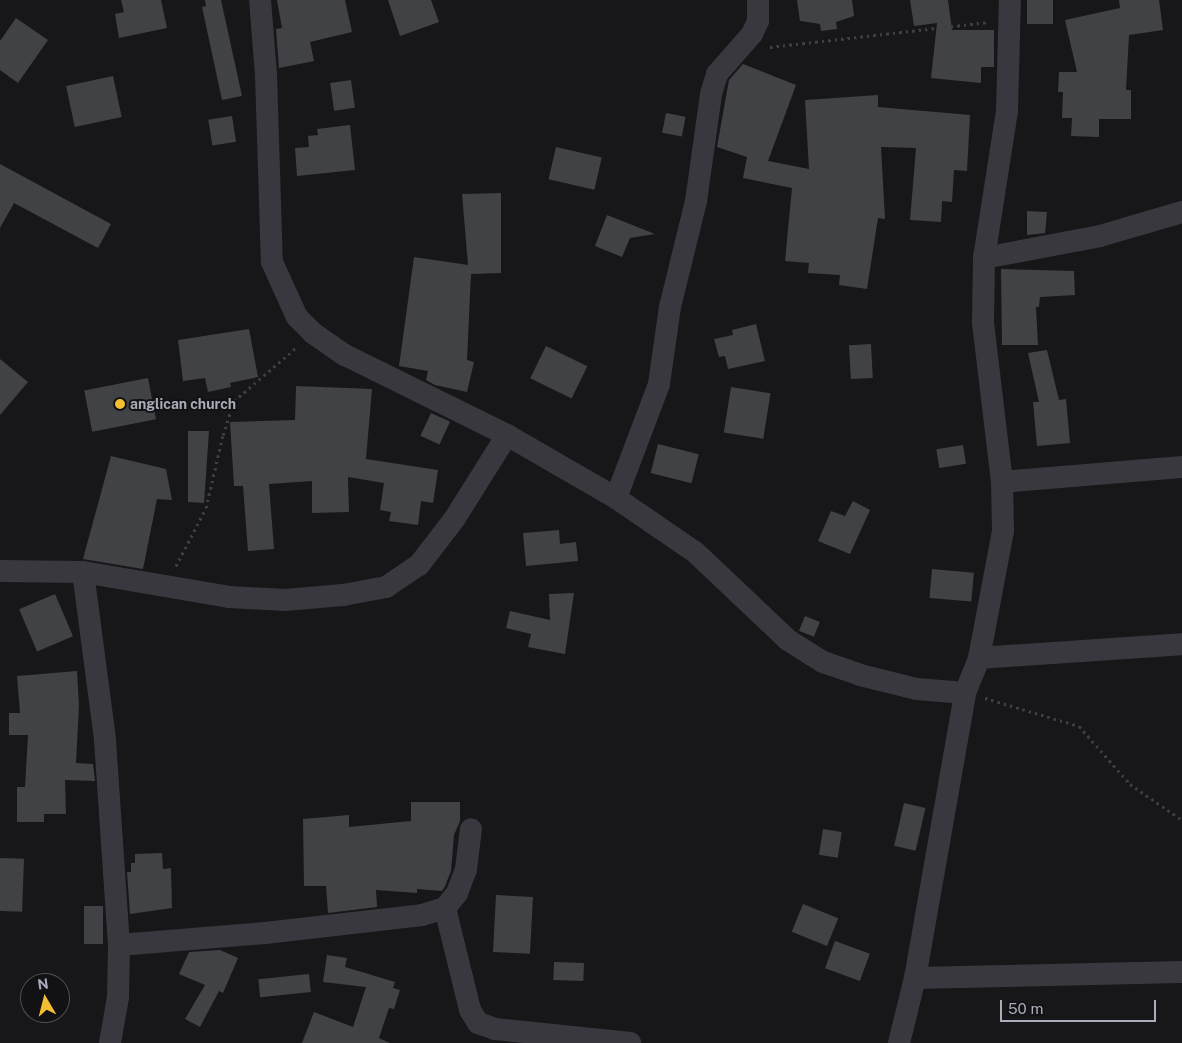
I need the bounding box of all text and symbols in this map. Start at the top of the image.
place label: anglican church [130,396,236,412]
marker: anglican church [114,398,126,410]
north arrow [20,973,70,1023]
text: N [37,975,50,993]
scale bar [1002,990,1158,1022]
text: 50 m [1008,1000,1043,1017]

